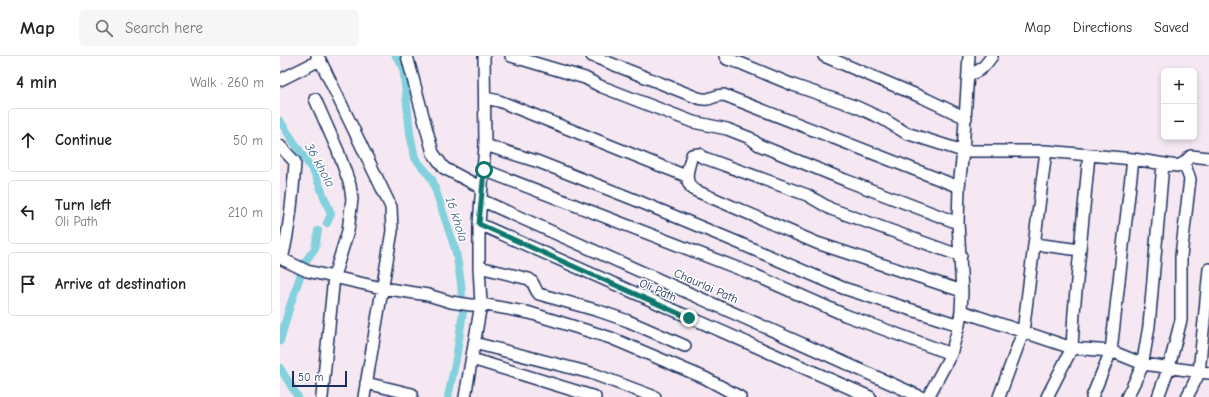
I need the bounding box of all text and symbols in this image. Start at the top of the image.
search box [79,10,359,46]
text: Map [20,17,55,39]
icon: search [93,17,115,39]
text: Search here [125,19,203,37]
text: Map [1024,19,1051,36]
text: Directions [1073,19,1132,36]
text: Saved [1154,19,1189,36]
map controls [1161,68,1197,140]
button: + [1161,68,1197,104]
text: 4 min [16,73,57,92]
text: Walk · 260 m [190,75,264,90]
button: − [1161,104,1197,140]
icon: ahead [17,129,39,151]
text: Continue [55,131,112,149]
text: 50 m [233,133,263,148]
water label: 36 khola [302,140,338,190]
route start [475,161,493,179]
water label: 16 khola [443,195,471,244]
text: Turn left [55,196,111,214]
icon: left [17,201,39,223]
text: 210 m [228,205,263,220]
text: Oli Path [55,214,98,229]
street label: Chaurlai Path [672,266,740,306]
icon: arrive [17,273,39,295]
text: Arrive at destination [55,275,186,293]
street label: Oli Path [637,276,679,304]
route end [680,309,698,327]
scale bar [292,369,347,388]
text: 50 m [298,371,323,384]

